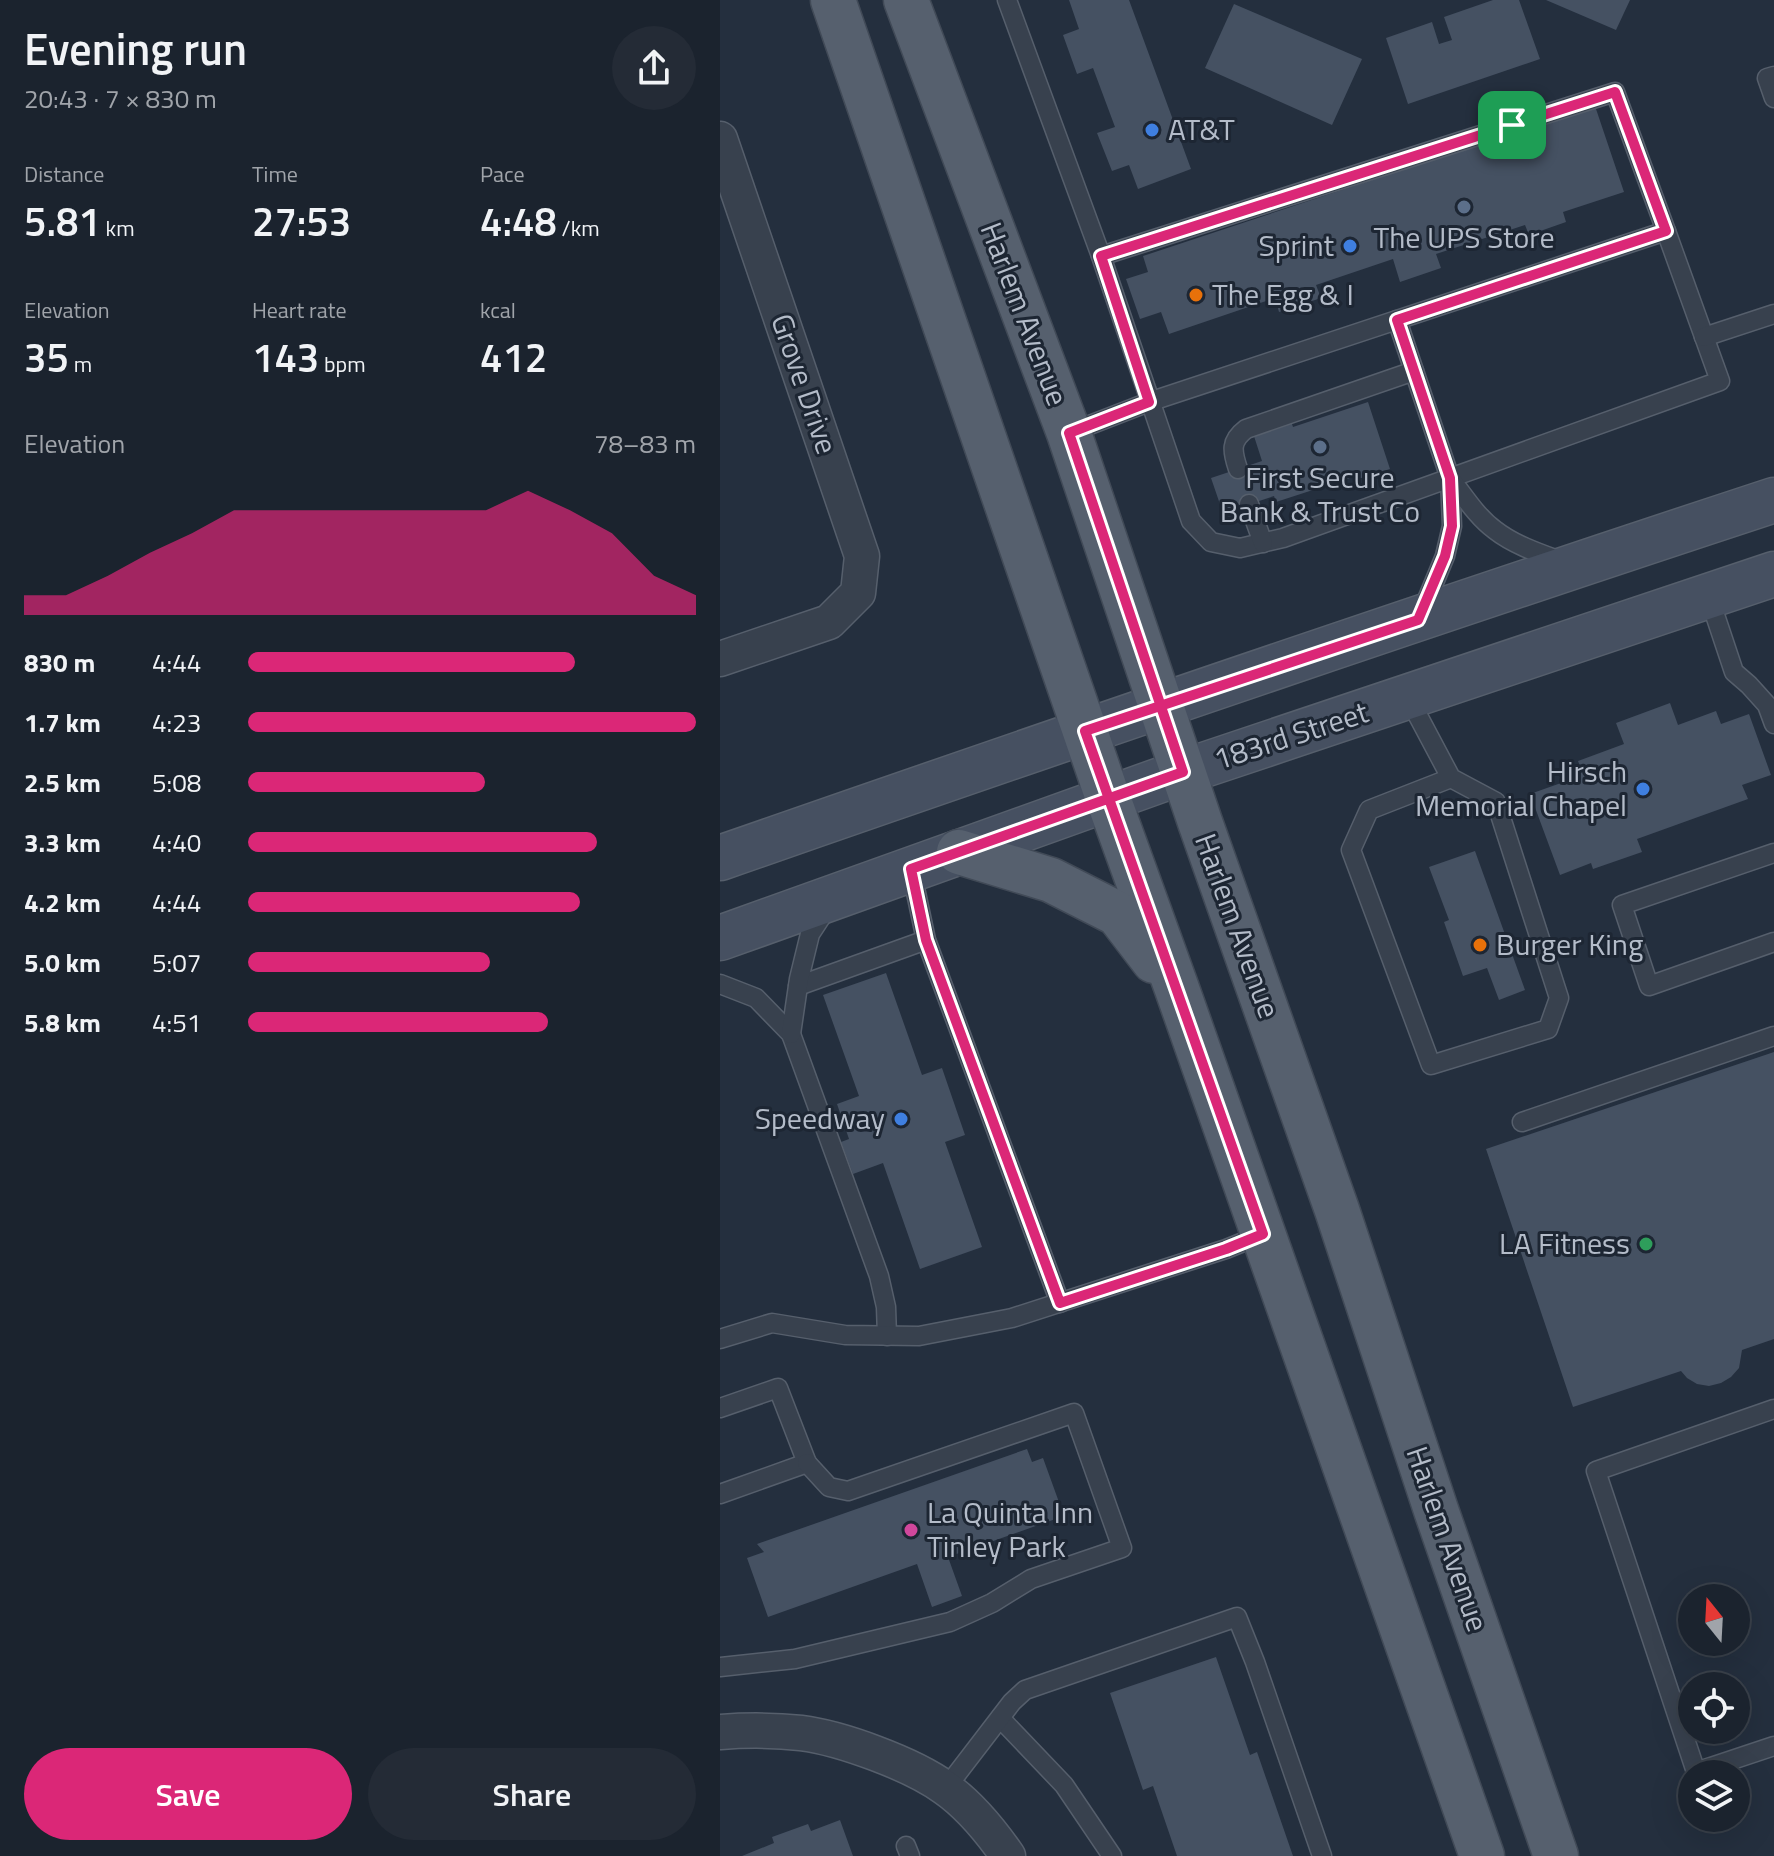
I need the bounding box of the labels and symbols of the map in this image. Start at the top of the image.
pin [1478,91,1546,159]
place label: AT&T [1168,106,1235,152]
marker: AT&T [1143,121,1161,139]
marker: The UPS Store [1455,198,1473,216]
place label: The UPS Store [1373,214,1555,260]
street label: Harlem Avenue [969,215,1081,412]
place label: Sprint [1258,222,1334,268]
marker: Sprint [1341,237,1359,255]
place label: The Egg & I [1212,271,1354,317]
marker: The Egg & I [1187,286,1205,304]
street label: Grove Drive [759,307,850,460]
marker: First Secure Bank & Trust Co [1311,438,1329,456]
place label: First Secure Bank & Trust Co [1220,454,1420,534]
street label: 183rd Street [1207,688,1374,782]
place label: Hirsch Memorial Chapel [1415,748,1627,828]
marker: Hirsch Memorial Chapel [1634,780,1652,798]
street label: Harlem Avenue [1183,827,1293,1024]
place label: Burger King [1496,921,1643,967]
marker: Burger King [1471,936,1489,954]
place label: Speedway [755,1095,885,1141]
marker: Speedway [892,1110,910,1128]
place label: LA Fitness [1499,1220,1630,1266]
marker: LA Fitness [1637,1235,1655,1253]
street label: Harlem Avenue [1395,1440,1501,1638]
place label: La Quinta Inn Tinley Park [927,1489,1093,1569]
marker: La Quinta Inn Tinley Park [902,1521,920,1539]
north arrow [1678,1584,1750,1656]

